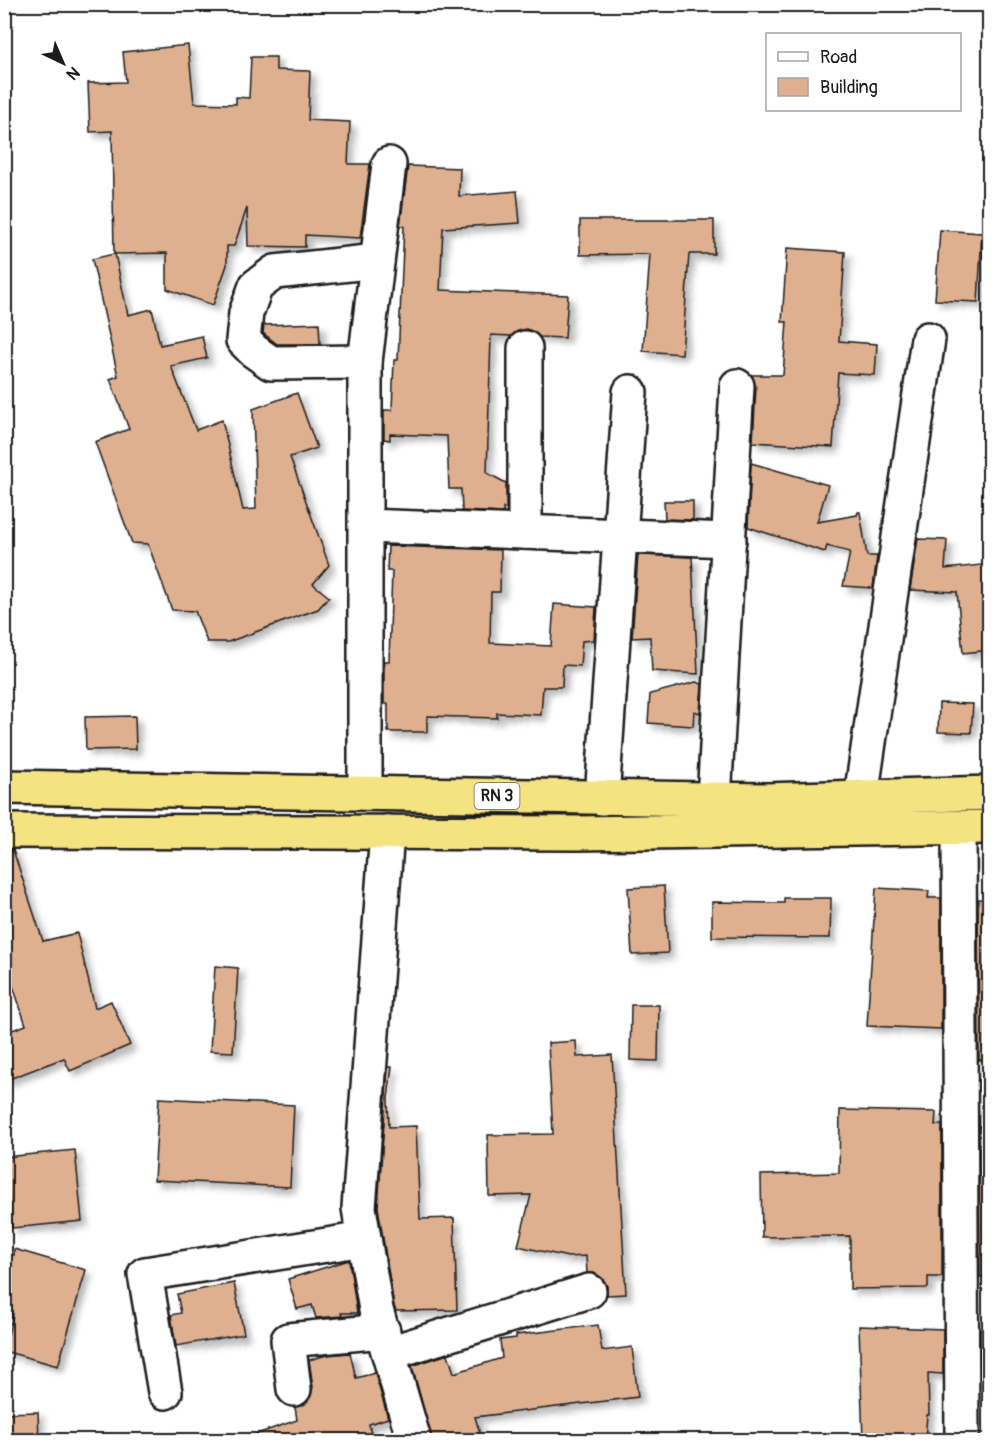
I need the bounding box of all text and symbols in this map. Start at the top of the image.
north arrow [33,33,93,93]
legend [766,33,961,111]
text: Road [820,46,857,69]
text: N [62,62,84,84]
text: Building [820,76,878,99]
road number: RN 3 [474,783,520,809]

